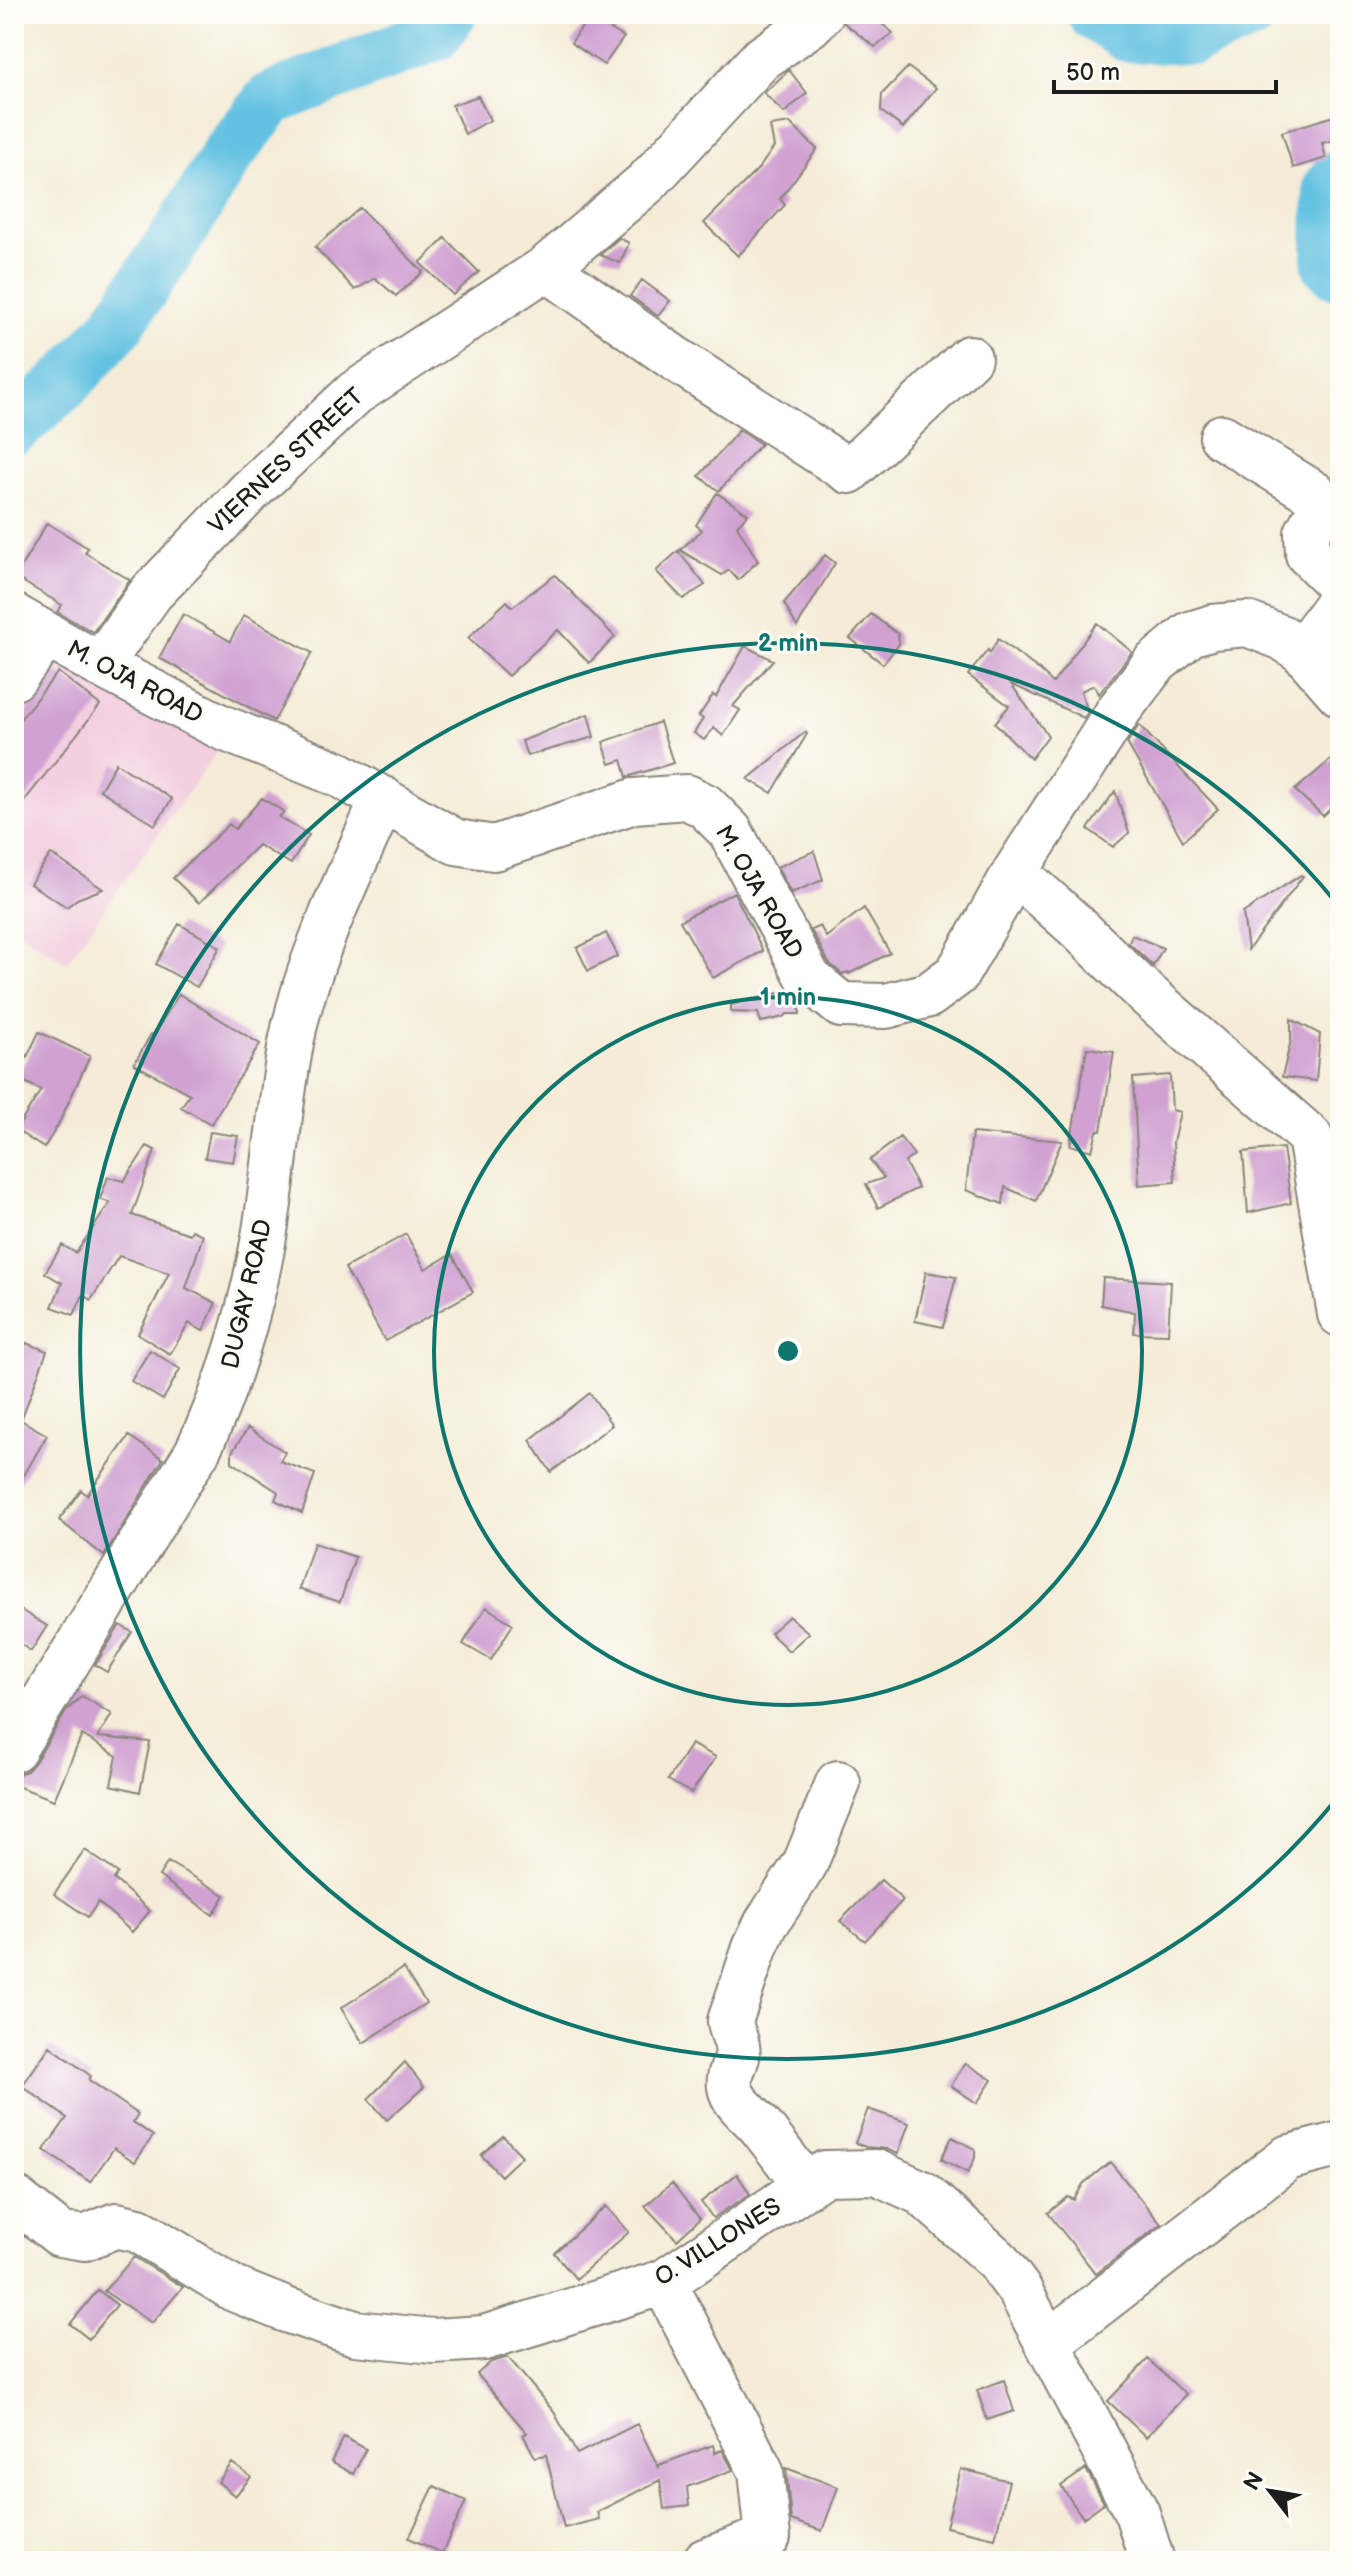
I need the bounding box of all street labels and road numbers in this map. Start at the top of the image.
street label: VIERNES STREET [203,381,370,540]
street label: M. OJA ROAD [62,634,208,730]
street label: M. OJA ROAD [709,820,809,964]
street label: DUGAY ROAD [216,1217,278,1371]
street label: O. VILLONES [650,2192,786,2292]

